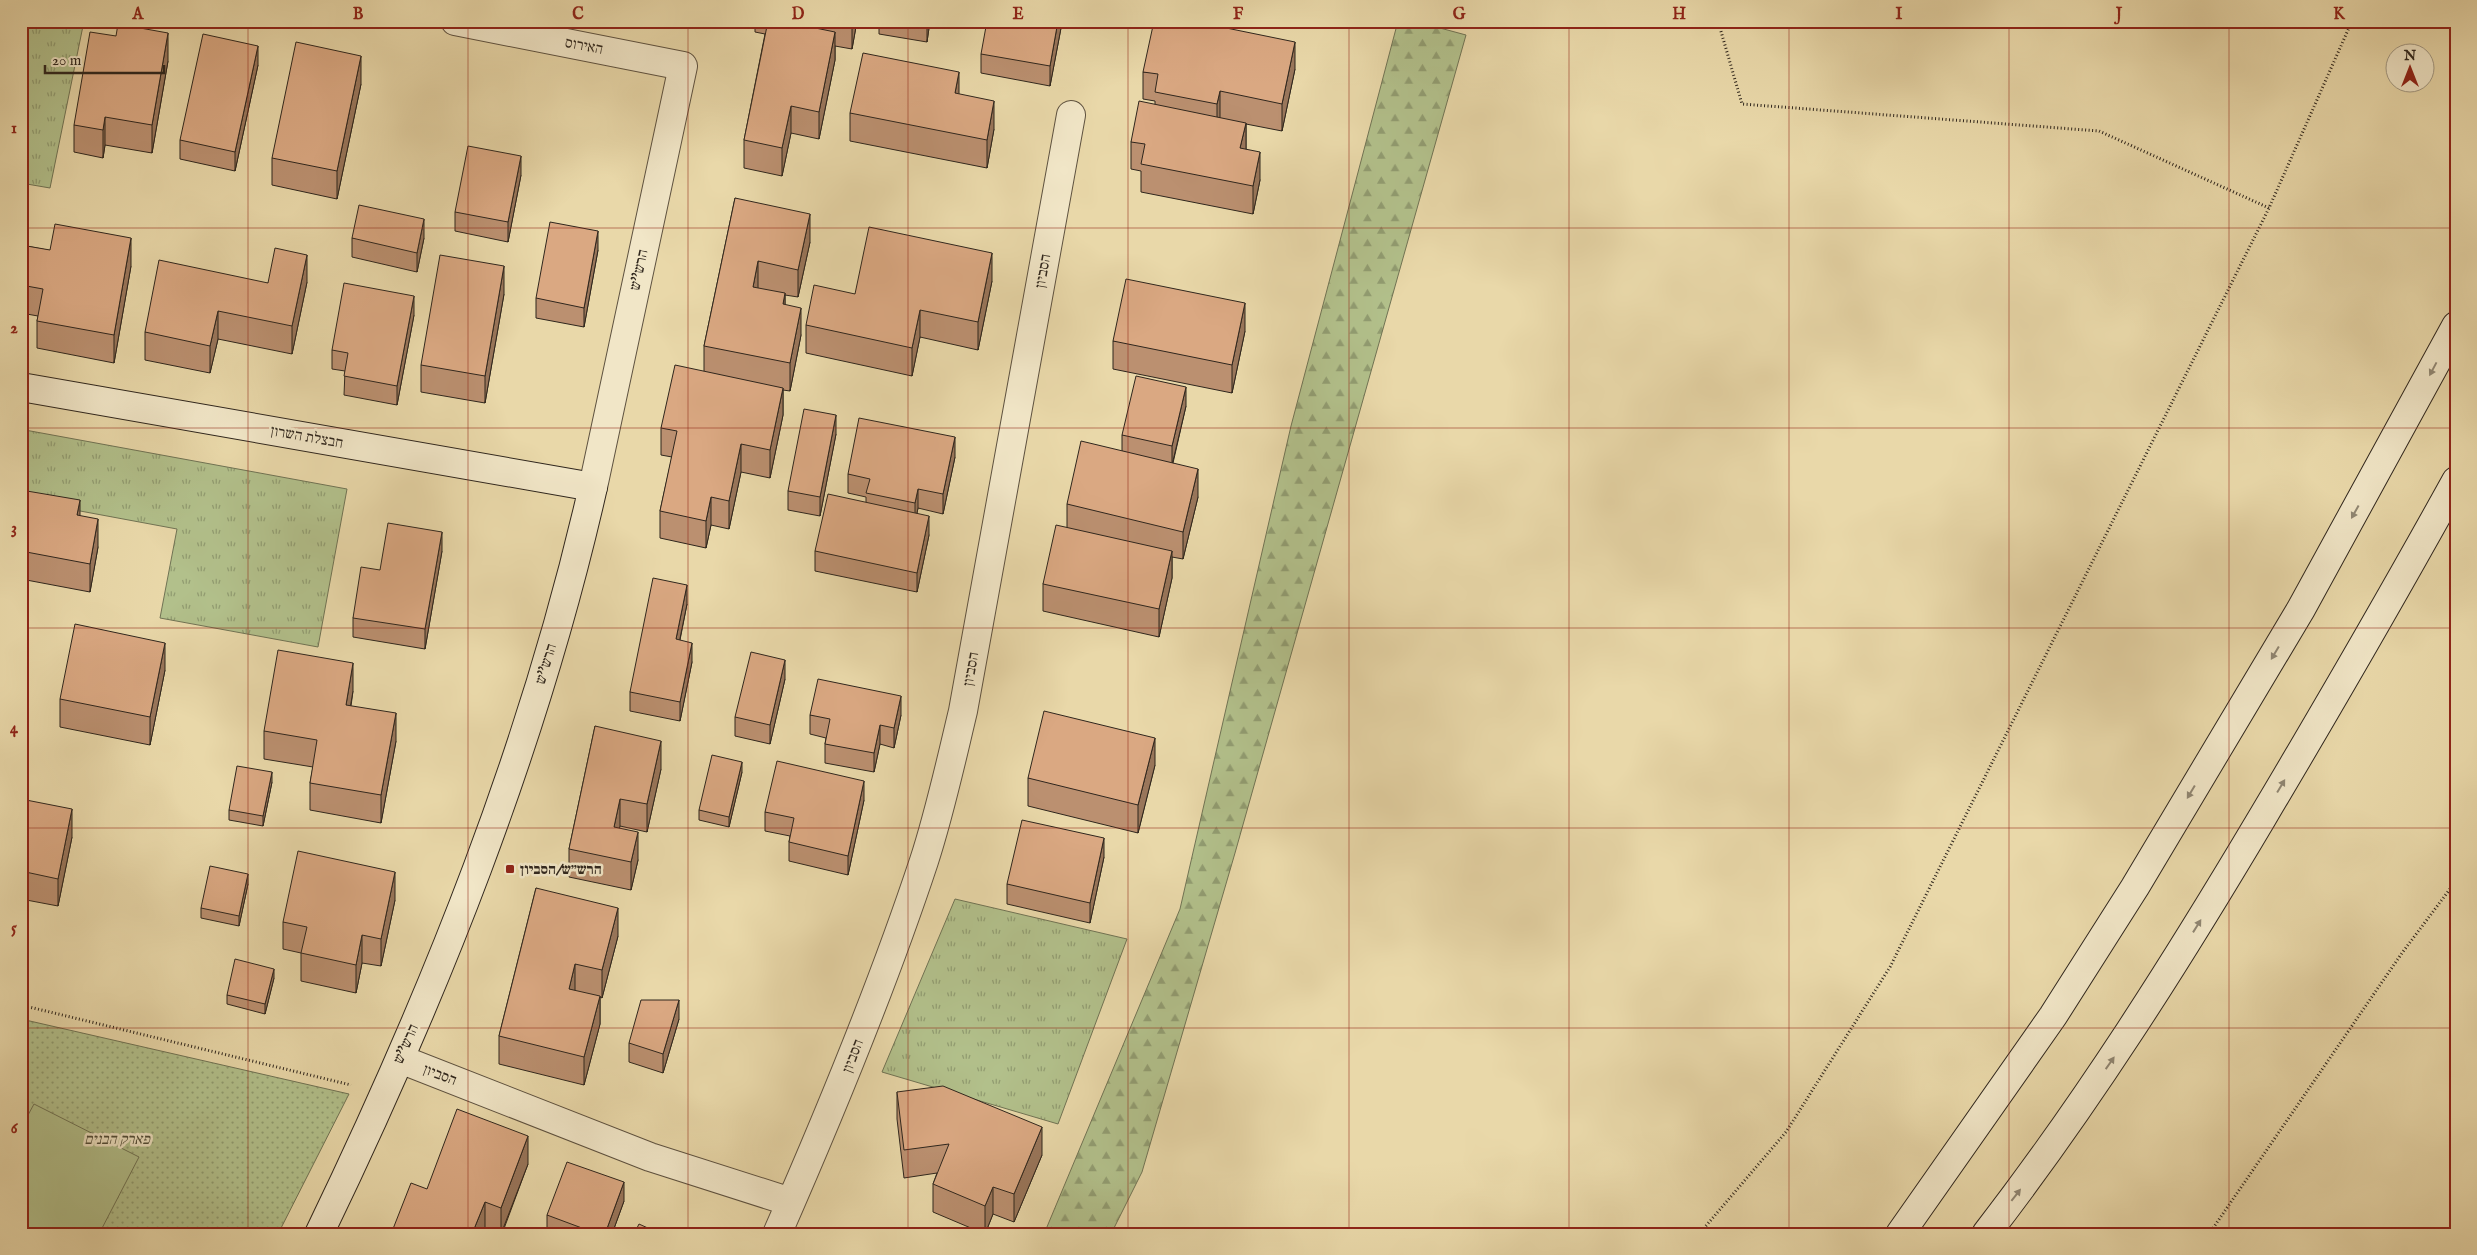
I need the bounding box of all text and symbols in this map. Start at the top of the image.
text: A [132,5,145,25]
text: B [353,5,364,25]
text: C [572,5,584,25]
text: D [792,5,805,25]
text: E [1012,5,1024,25]
text: F [1233,5,1244,25]
text: G [1453,5,1466,25]
text: H [1672,5,1686,25]
text: I [1896,5,1903,25]
text: J [2114,5,2123,25]
text: K [2333,5,2346,25]
street label: האירוס [563,33,605,59]
scale bar [45,42,164,74]
north arrow [2384,42,2434,92]
text: N [2403,47,2416,65]
text: 20 m [52,51,82,70]
text: 1 [11,119,17,139]
street label: הרש''ש [625,248,653,292]
street label: הסביון [1031,252,1055,290]
text: 2 [10,319,18,339]
one-way arrow [2429,362,2437,376]
street label: חבצלת השרון [269,421,345,453]
one-way arrow [2351,504,2359,519]
text: 3 [11,519,17,539]
street label: הרש''ש [531,641,561,687]
one-way arrow [2270,646,2279,659]
street label: הסביון [959,650,983,688]
text: 4 [10,719,19,739]
one-way arrow [2276,780,2285,793]
one-way arrow [2187,786,2196,799]
place label: הרש״ש/הסביון [520,860,602,879]
marker: הרש״ש/הסביון [504,863,516,875]
text: 5 [11,919,17,939]
one-way arrow [2193,919,2202,932]
street label: הרש''ש [389,1021,423,1067]
street label: הסביון [838,1037,868,1075]
one-way arrow [2105,1056,2115,1069]
street label: הסביון [421,1060,459,1090]
text: 6 [11,1119,19,1139]
park label: פארק הבנים [84,1130,151,1149]
one-way arrow [2011,1188,2021,1202]

